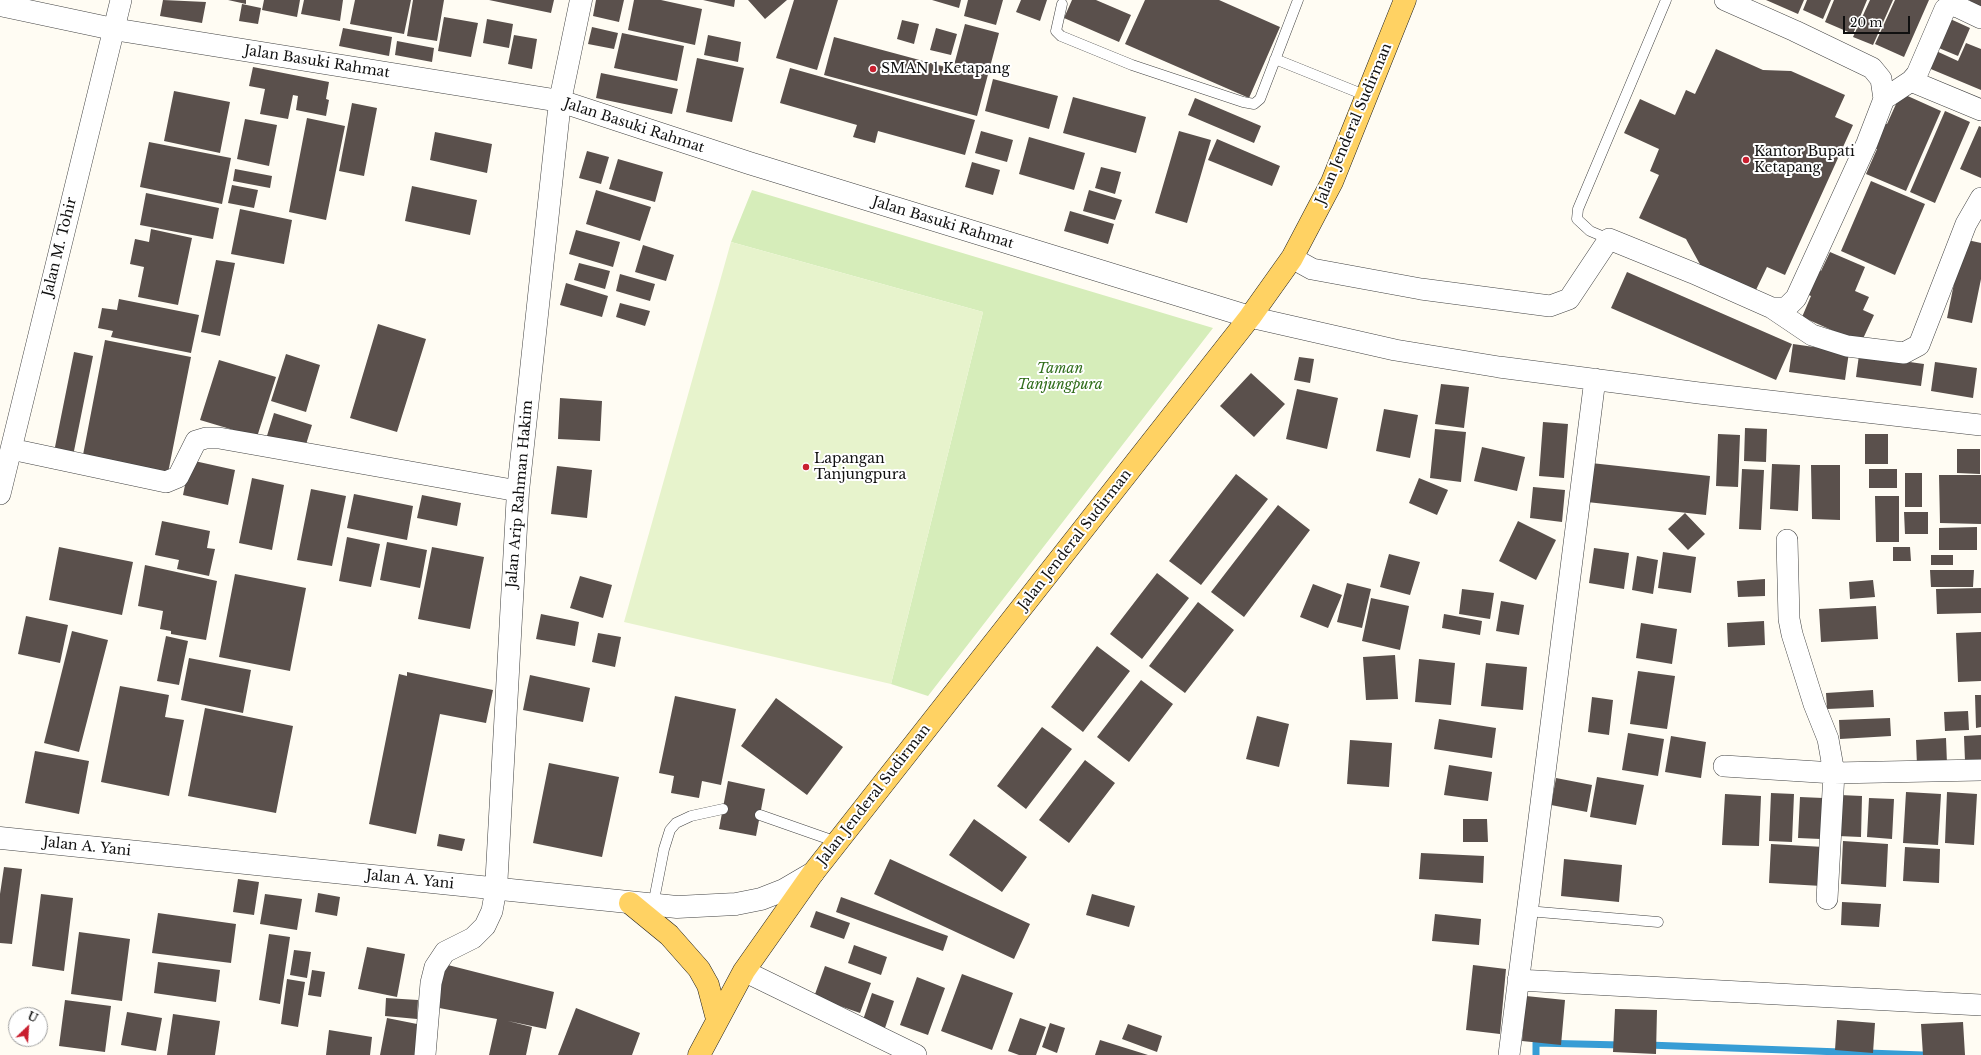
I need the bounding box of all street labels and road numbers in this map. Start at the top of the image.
street label: Jalan Jenderal Sudirman [1312,41,1396,207]
street label: Jalan Basuki Rahmat [243,42,391,82]
street label: Jalan Basuki Rahmat [562,95,706,157]
street label: Jalan Basuki Rahmat [870,193,1016,253]
street label: Jalan M. Tohir [40,196,80,298]
street label: Jalan Arip Rahman Hakim [503,399,537,589]
street label: Jalan Jenderal Sudirman [1015,466,1135,614]
street label: Jalan Jenderal Sudirman [814,721,934,869]
street label: Jalan A. Yani [42,834,132,860]
street label: Jalan A. Yani [365,867,455,893]

